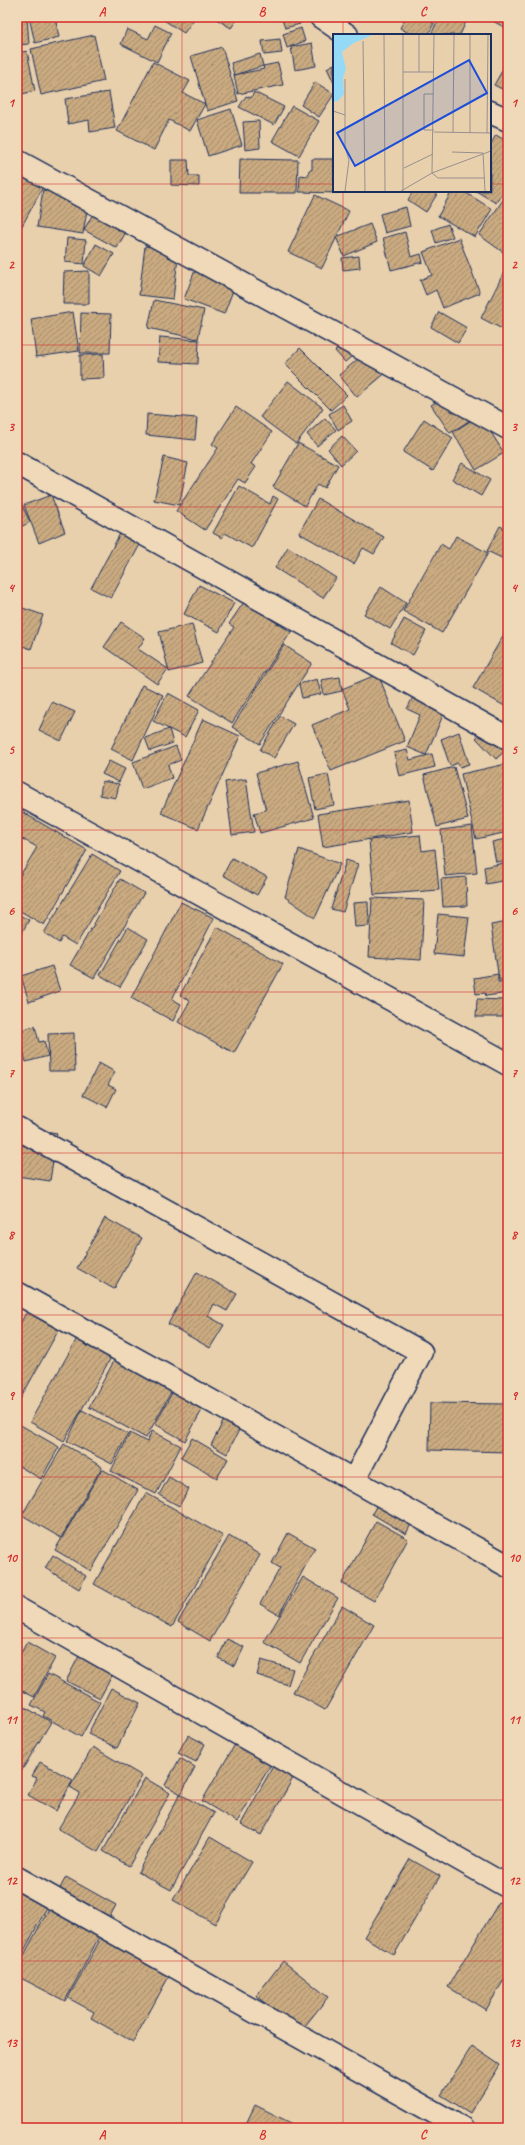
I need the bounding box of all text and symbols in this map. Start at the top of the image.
text: A [99,4,107,20]
text: B [259,4,267,20]
text: C [420,4,428,20]
inset map [333,34,491,192]
text: 1 [8,95,16,111]
text: 1 [511,95,519,111]
text: 2 [8,257,15,273]
text: 2 [511,257,518,273]
text: 3 [8,419,15,435]
text: 3 [511,419,518,435]
text: 4 [8,580,16,596]
text: 4 [511,580,519,596]
text: 5 [8,742,15,758]
text: 5 [511,742,518,758]
text: 6 [8,903,15,919]
text: 6 [511,903,518,919]
text: 7 [8,1065,15,1081]
text: 7 [511,1065,518,1081]
text: 8 [8,1227,16,1243]
text: 8 [511,1227,519,1243]
text: 9 [8,1388,15,1404]
text: 9 [511,1388,518,1404]
text: 10 [5,1550,18,1566]
text: 10 [508,1550,521,1566]
text: 11 [5,1712,19,1728]
text: 11 [508,1712,522,1728]
text: 12 [5,1873,18,1889]
text: 12 [508,1873,521,1889]
text: 13 [5,2035,18,2051]
text: 13 [508,2035,521,2051]
text: A [99,2127,107,2143]
text: B [259,2127,267,2143]
text: C [420,2127,428,2143]

